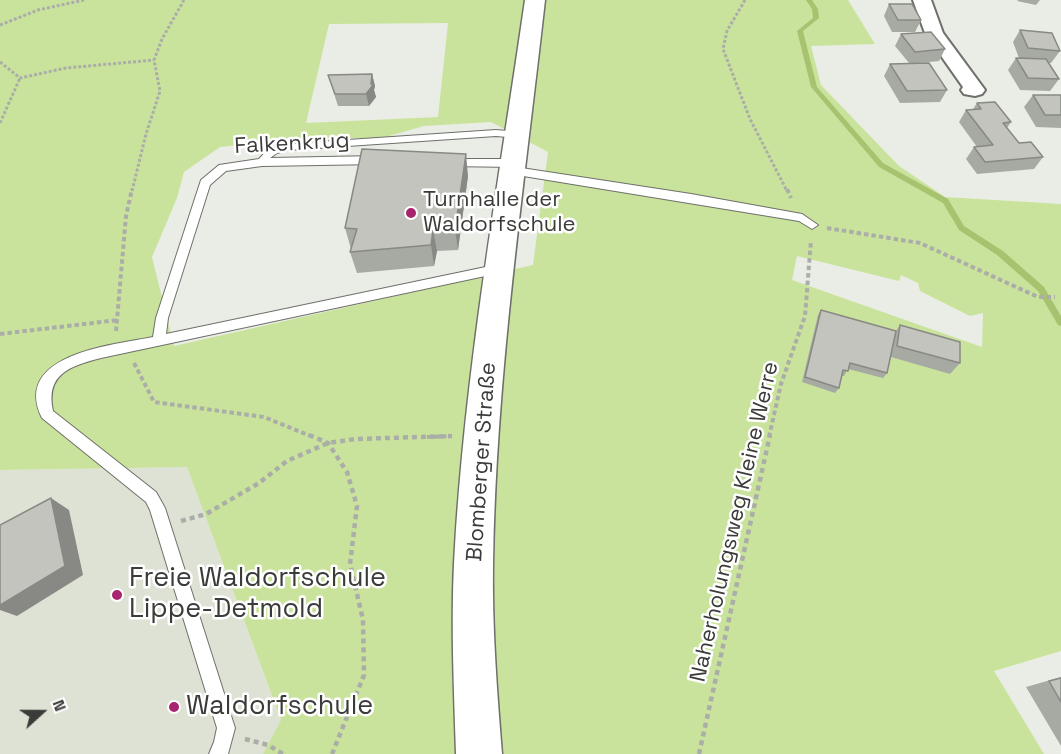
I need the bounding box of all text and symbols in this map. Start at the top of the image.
street label: Falkenkrug [234,128,350,160]
place label: Turnhalle der Waldorfschule [423,187,576,238]
marker: Turnhalle der Waldorfschule [404,206,418,220]
street label: Naherholungsweg Kleine Werre [685,359,785,685]
street label: Blomberger Straße [462,361,502,563]
place label: Freie Waldorfschule Lippe-Detmold [129,563,386,626]
marker: Freie Waldorfschule Lippe-Detmold [110,588,124,602]
north arrow [12,682,72,742]
place label: Waldorfschule [186,691,373,723]
text: N [48,697,71,714]
marker: Waldorfschule [167,700,181,714]

